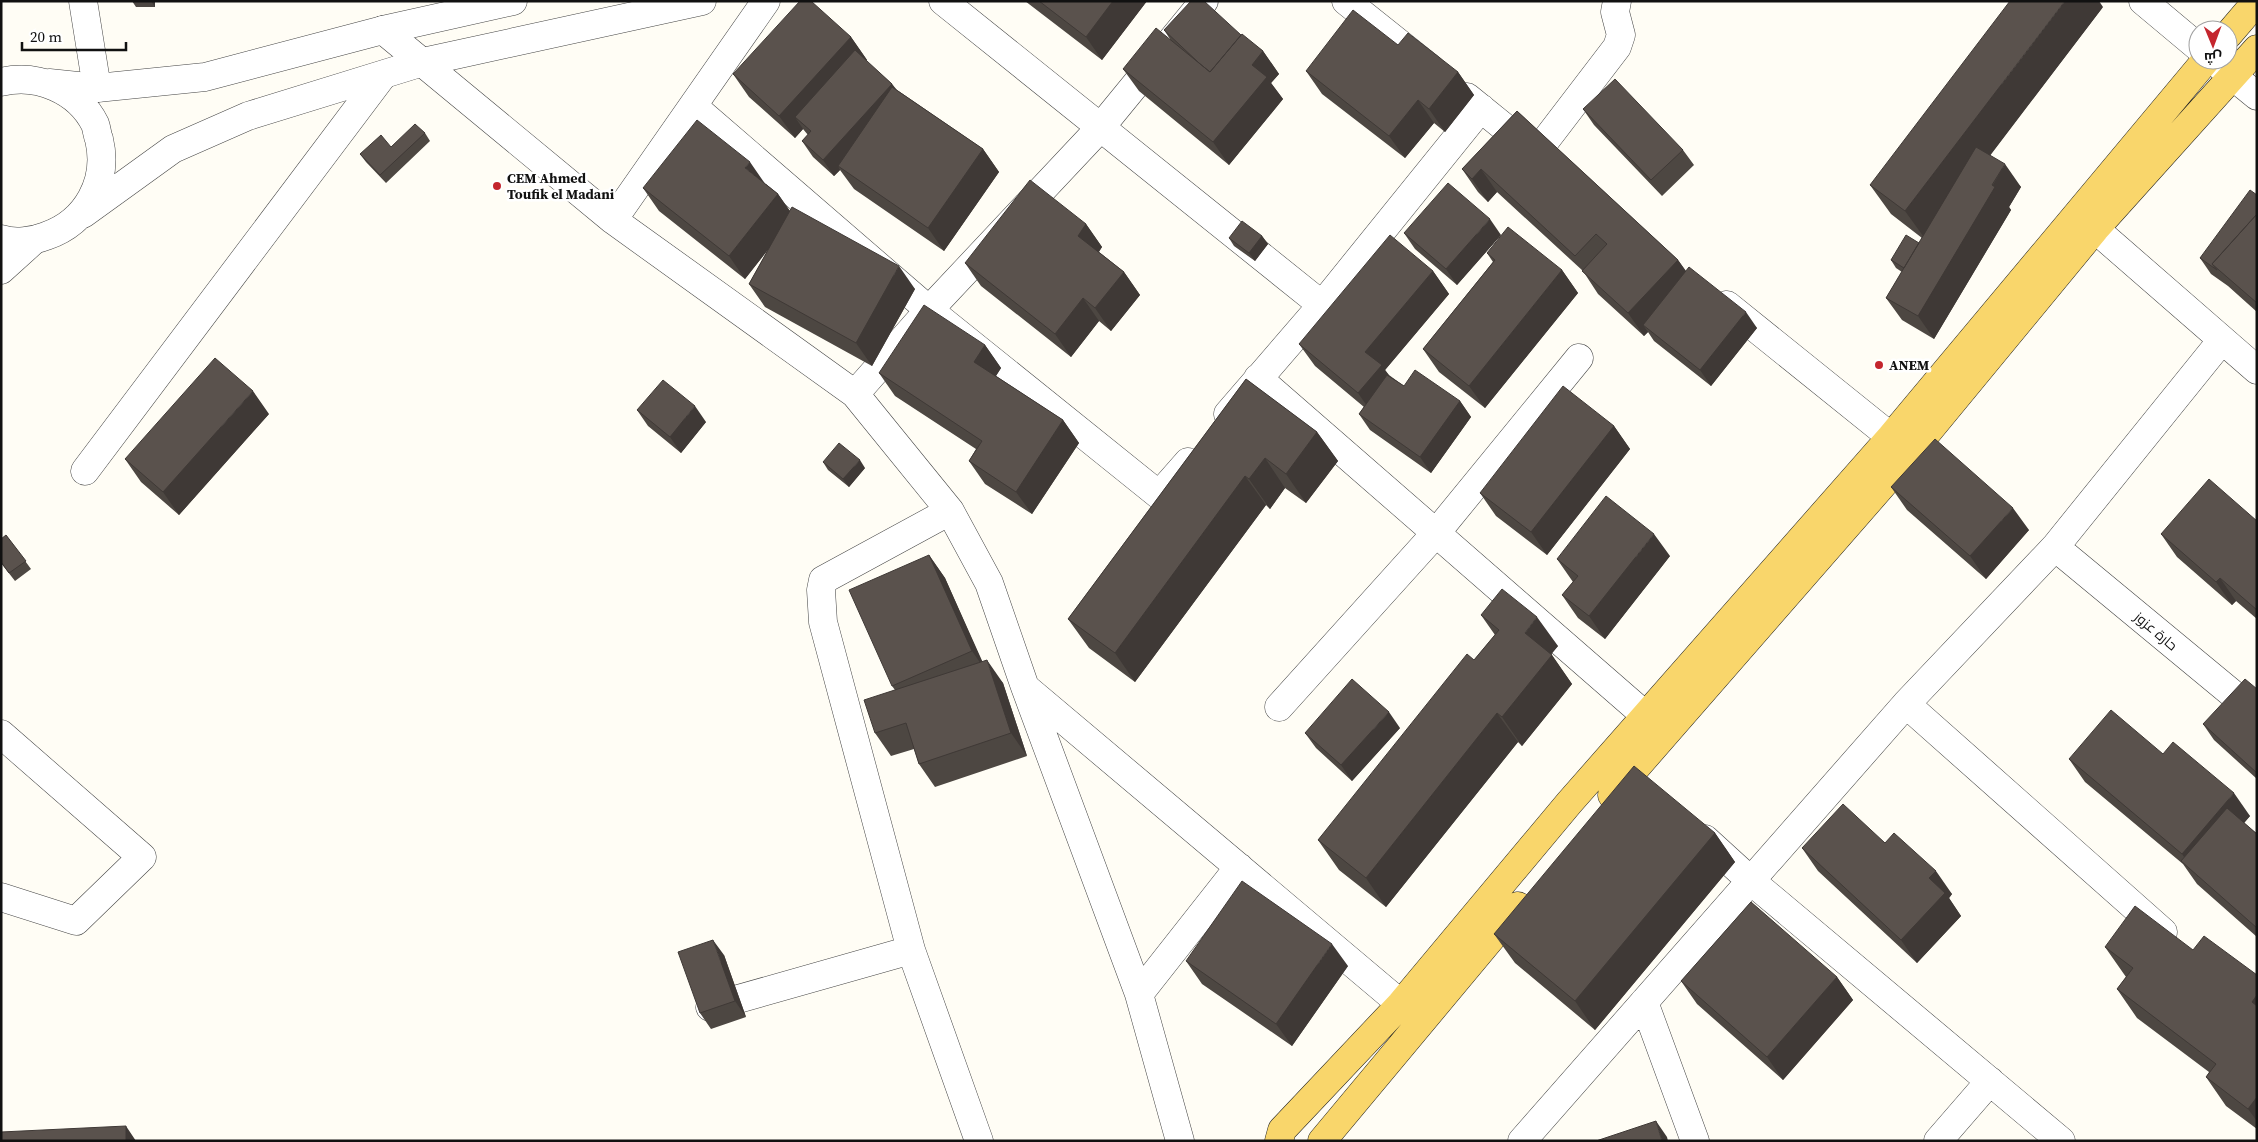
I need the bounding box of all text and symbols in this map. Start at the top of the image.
scale bar [22,20,126,52]
north arrow [2188,20,2238,70]
text: 20 m [30,26,62,47]
text: ش [2204,48,2222,68]
place label: CEM Ahmed Toufik el Madani [507,168,615,204]
marker: CEM Ahmed Toufik el Madani [491,180,503,192]
place label: ANEM [1889,355,1930,375]
marker: ANEM [1873,359,1885,371]
street label: حارة عزوز [2129,606,2182,655]

